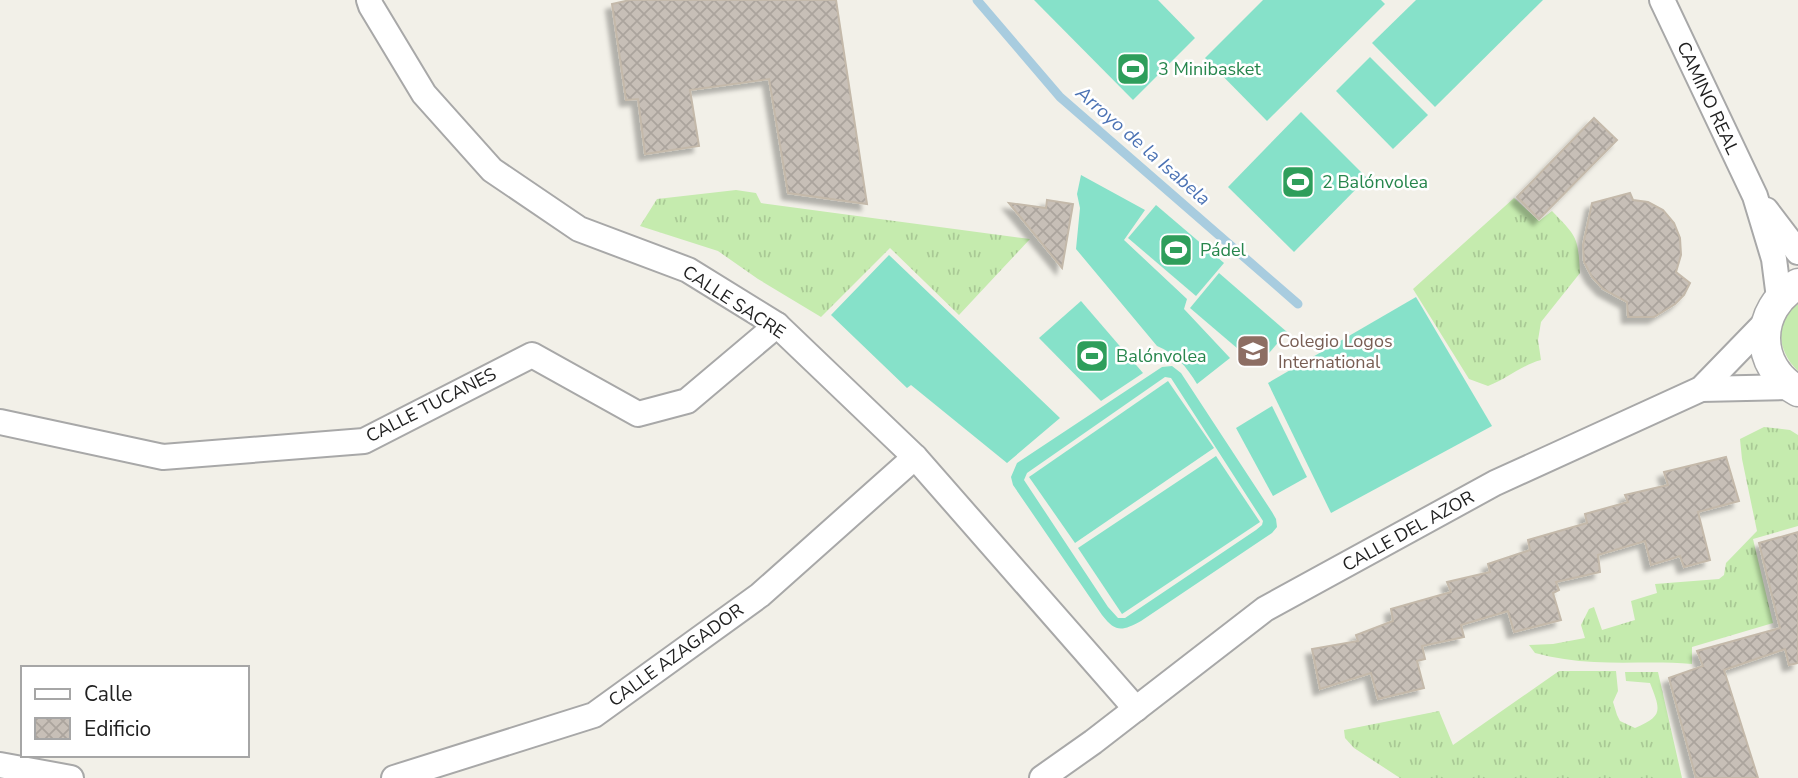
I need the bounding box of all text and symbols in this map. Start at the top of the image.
street label: CAMINO REAL [1671,38,1745,158]
sports icon: 3 Minibasket [1114,50,1152,88]
place label: 3 Minibasket [1158,57,1261,81]
water label: Arroyo de la Isabela [1069,80,1216,212]
sports icon: 2 Balónvolea [1279,163,1317,201]
place label: 2 Balónvolea [1322,170,1428,194]
sports icon: Pádel [1157,231,1195,269]
place label: Pádel [1200,238,1247,262]
street label: CALLE SACRE [678,260,790,344]
place label: Colegio Logos International [1278,329,1393,374]
school or university icon: Colegio Logos International [1234,332,1272,370]
sports icon: Balónvolea [1073,337,1111,375]
place label: Balónvolea [1116,344,1207,368]
street label: CALLE TUCANES [362,362,500,448]
street label: CALLE DEL AZOR [1338,485,1478,577]
street label: CALLE AZAGADOR [604,598,748,712]
legend [21,666,248,757]
text: Calle [84,680,132,708]
text: Edificio [84,715,151,743]

